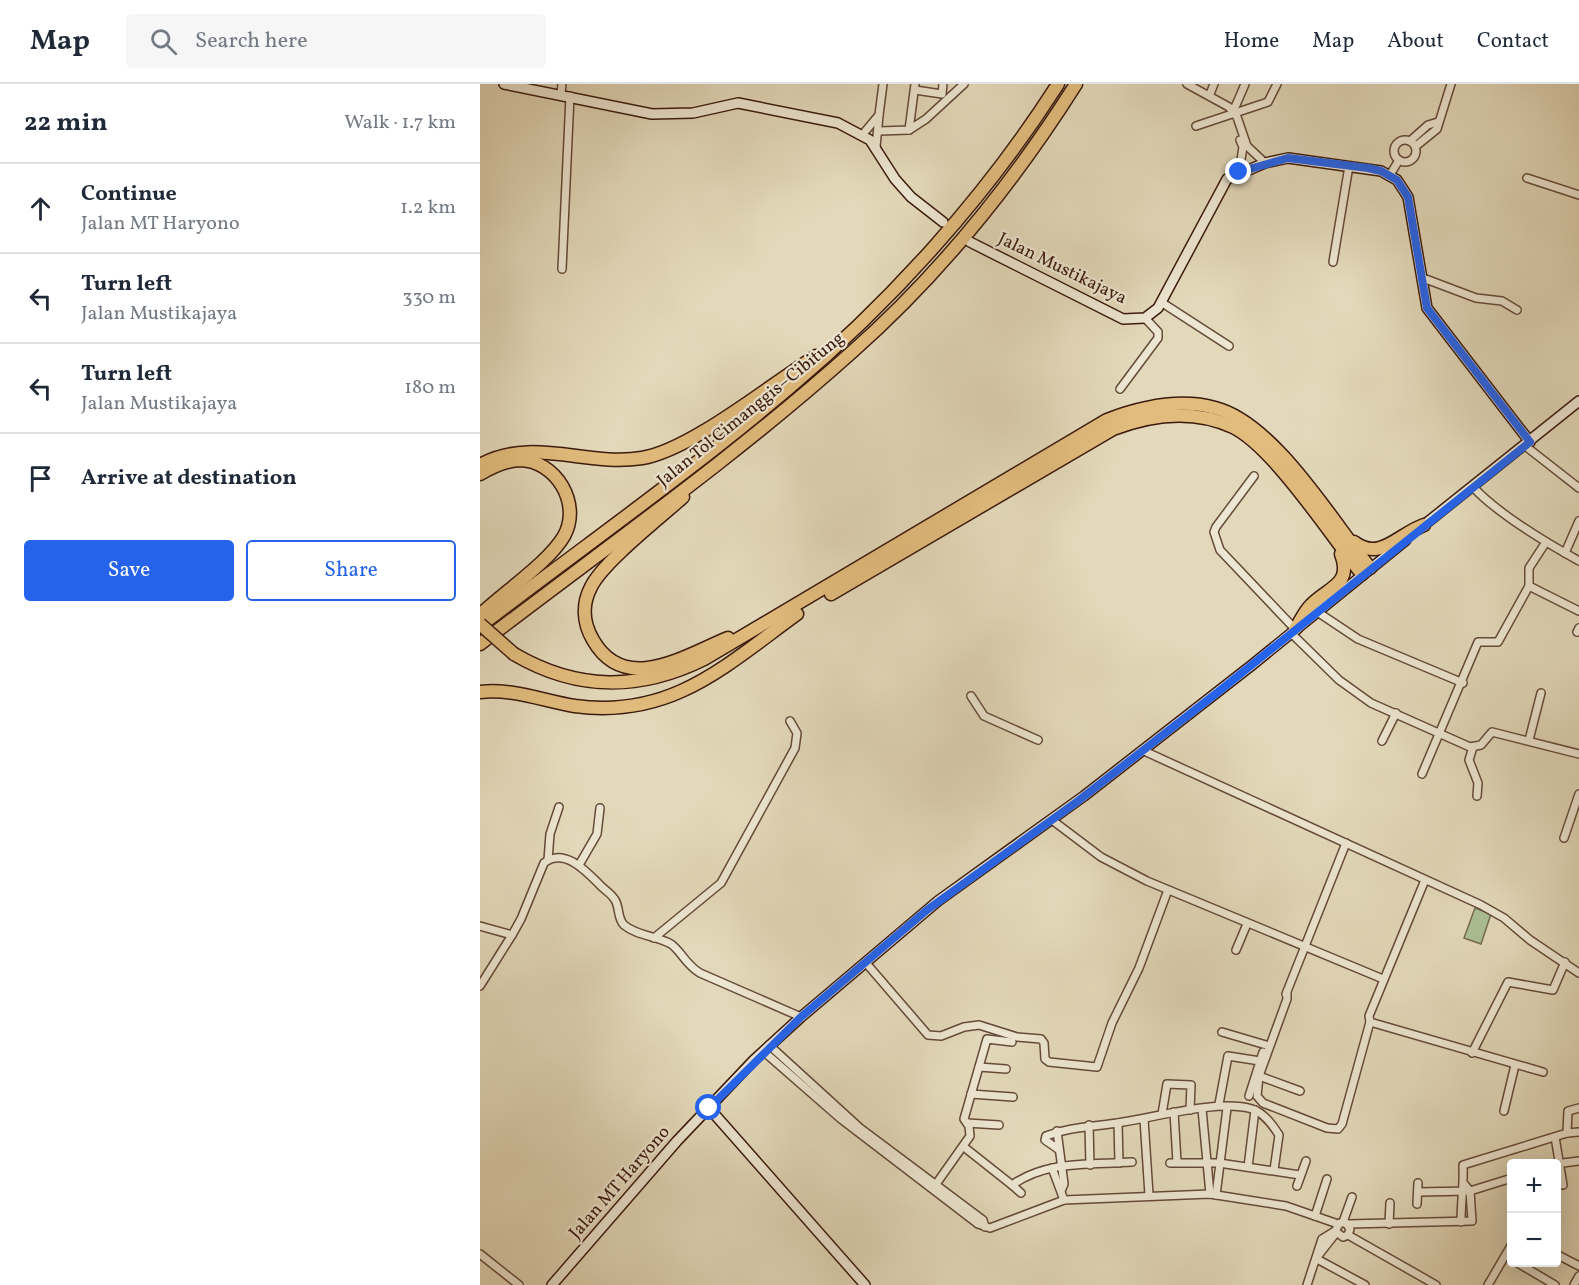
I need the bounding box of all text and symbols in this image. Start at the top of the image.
search box [126,14,546,68]
text: Map [30,22,90,61]
icon: search [147,25,180,58]
text: Search here [195,26,308,57]
text: Home [1224,27,1279,56]
text: Map [1312,27,1354,56]
text: About [1387,27,1444,56]
text: Contact [1477,27,1549,56]
text: 22 min [24,105,108,141]
text: Walk · 1.7 km [344,109,456,137]
route end [1225,158,1251,184]
text: Continue [81,179,177,210]
icon: ahead [24,192,57,225]
text: 1.2 km [400,194,456,222]
text: Jalan MT Haryono [81,210,240,238]
street label: Jalan Mustikajaya [993,227,1131,311]
text: Turn left [81,269,172,300]
icon: left [24,282,57,315]
text: 330 m [402,284,456,312]
text: Jalan Mustikajaya [81,300,237,328]
street label: Jalan Tol Cimanggis–Cibitung [652,327,850,493]
text: Turn left [81,359,172,390]
icon: left [24,372,57,405]
text: 180 m [404,374,456,402]
text: Jalan Mustikajaya [81,390,237,418]
icon: arrive [24,462,57,495]
text: Arrive at destination [81,463,297,494]
button: Save [24,540,234,601]
button: Share [246,540,456,601]
route start [695,1094,721,1120]
street label: Jalan MT Haryono [564,1121,676,1245]
map controls [1507,1159,1561,1267]
button: + [1507,1159,1561,1213]
button: − [1507,1213,1561,1267]

